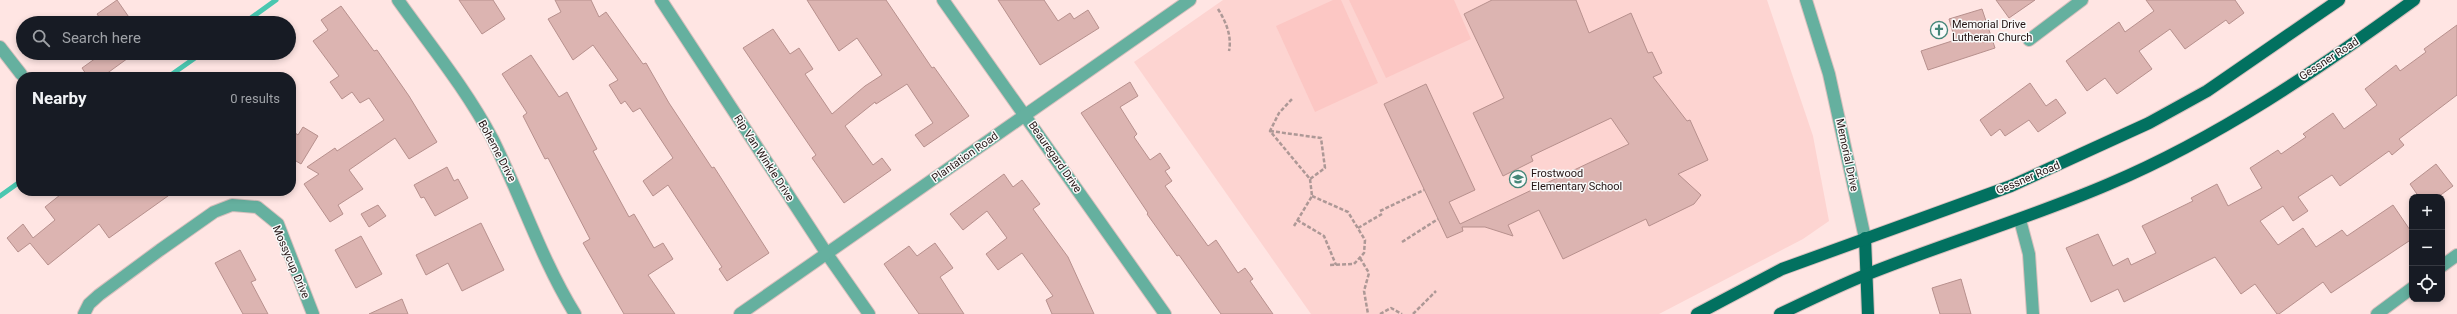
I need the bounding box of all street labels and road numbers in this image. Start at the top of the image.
street label: Gessner Road [2297,35,2361,83]
street label: Rip Van Winkle Drive [731,113,797,204]
street label: Boheme Drive [475,118,519,184]
street label: Memorial Drive [1833,118,1861,193]
street label: Beauregard Drive [1026,119,1084,195]
street label: Plantation Road [929,129,1001,185]
street label: Gessner Road [1994,159,2062,197]
street label: Mossycup Drive [270,224,312,301]

